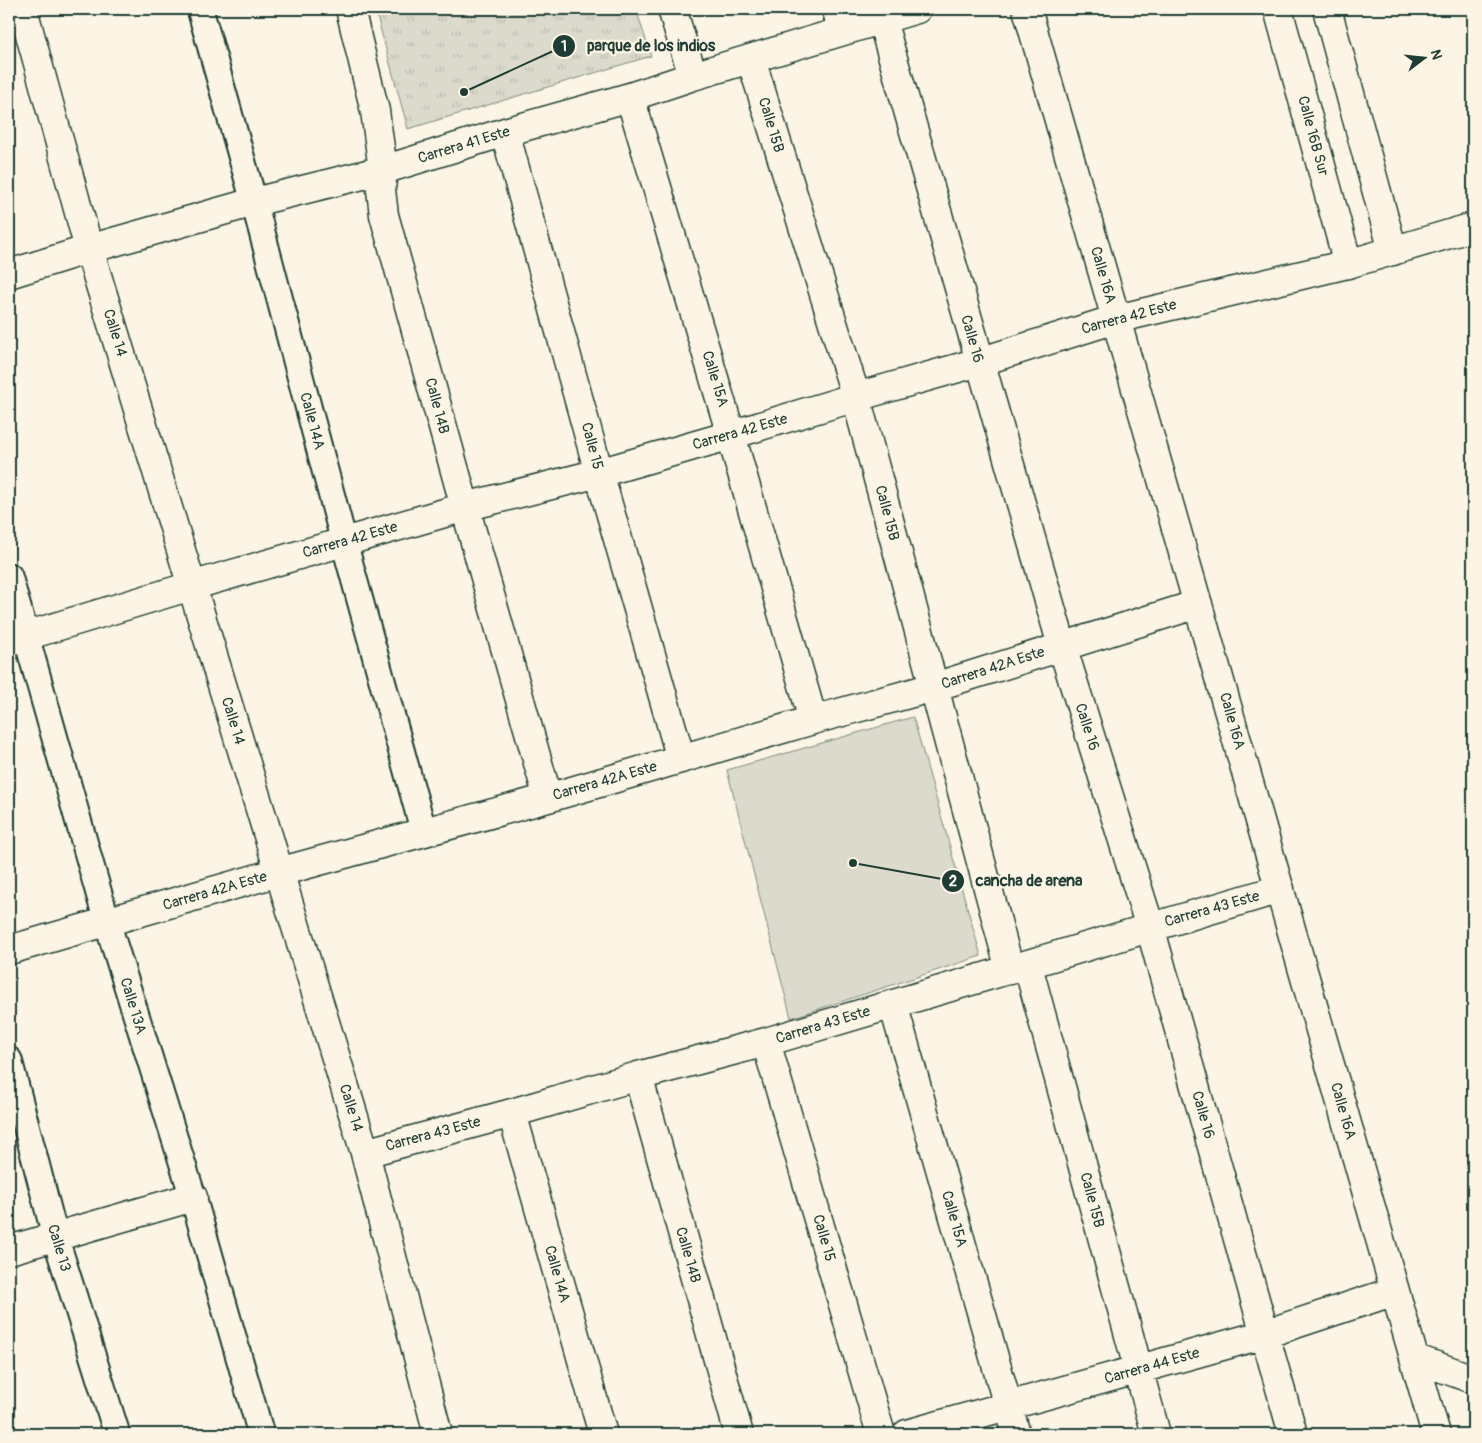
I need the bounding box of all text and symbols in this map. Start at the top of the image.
callout: parque de los indios [552,30,725,61]
north arrow [1400,32,1450,82]
text: parque de los indios [587,36,716,56]
text: 1 [561,37,567,56]
text: N [1427,48,1445,61]
street label: Calle 16B Sur [1293,94,1333,179]
street label: Calle 15B [754,95,788,155]
street label: Carrera 41 Este [416,122,513,168]
street label: Calle 16A [1086,244,1120,306]
street label: Carrera 42 Este [1079,295,1179,339]
street label: Calle 14 [99,307,131,359]
street label: Calle 16 [956,313,988,365]
street label: Calle 15A [697,349,733,410]
street label: Calle 14B [420,376,454,436]
street label: Calle 14A [295,390,329,452]
street label: Carrera 42 Este [690,409,790,455]
street label: Calle 15 [577,420,607,472]
street label: Calle 15B [871,483,903,543]
street label: Carrera 42 Este [300,517,400,563]
street label: Carrera 42A Este [939,642,1048,694]
street label: Calle 16A [1215,690,1249,752]
street label: Calle 14 [217,695,249,747]
street label: Calle 16 [1070,701,1104,753]
street label: Carrera 42A Este [551,757,660,805]
callout: cancha de arena [941,865,1093,896]
street label: Carrera 42A Este [161,867,270,915]
text: cancha de arena [975,871,1083,891]
text: 2 [949,872,957,891]
street label: Carrera 43 Este [1162,886,1262,932]
street label: Calle 13A [115,975,151,1037]
street label: Carrera 43 Este [773,1001,873,1048]
street label: Calle 16A [1326,1080,1360,1142]
street label: Calle 14 [335,1082,367,1134]
street label: Calle 16 [1187,1089,1219,1141]
street label: Carrera 43 Este [383,1112,483,1156]
street label: Calle 15B [1076,1170,1108,1230]
street label: Calle 15A [937,1189,971,1250]
street label: Calle 15 [808,1212,840,1264]
street label: Calle 13 [43,1222,75,1274]
street label: Calle 14B [671,1225,705,1285]
street label: Calle 14A [540,1243,574,1305]
street label: Carrera 44 Este [1102,1343,1202,1389]

